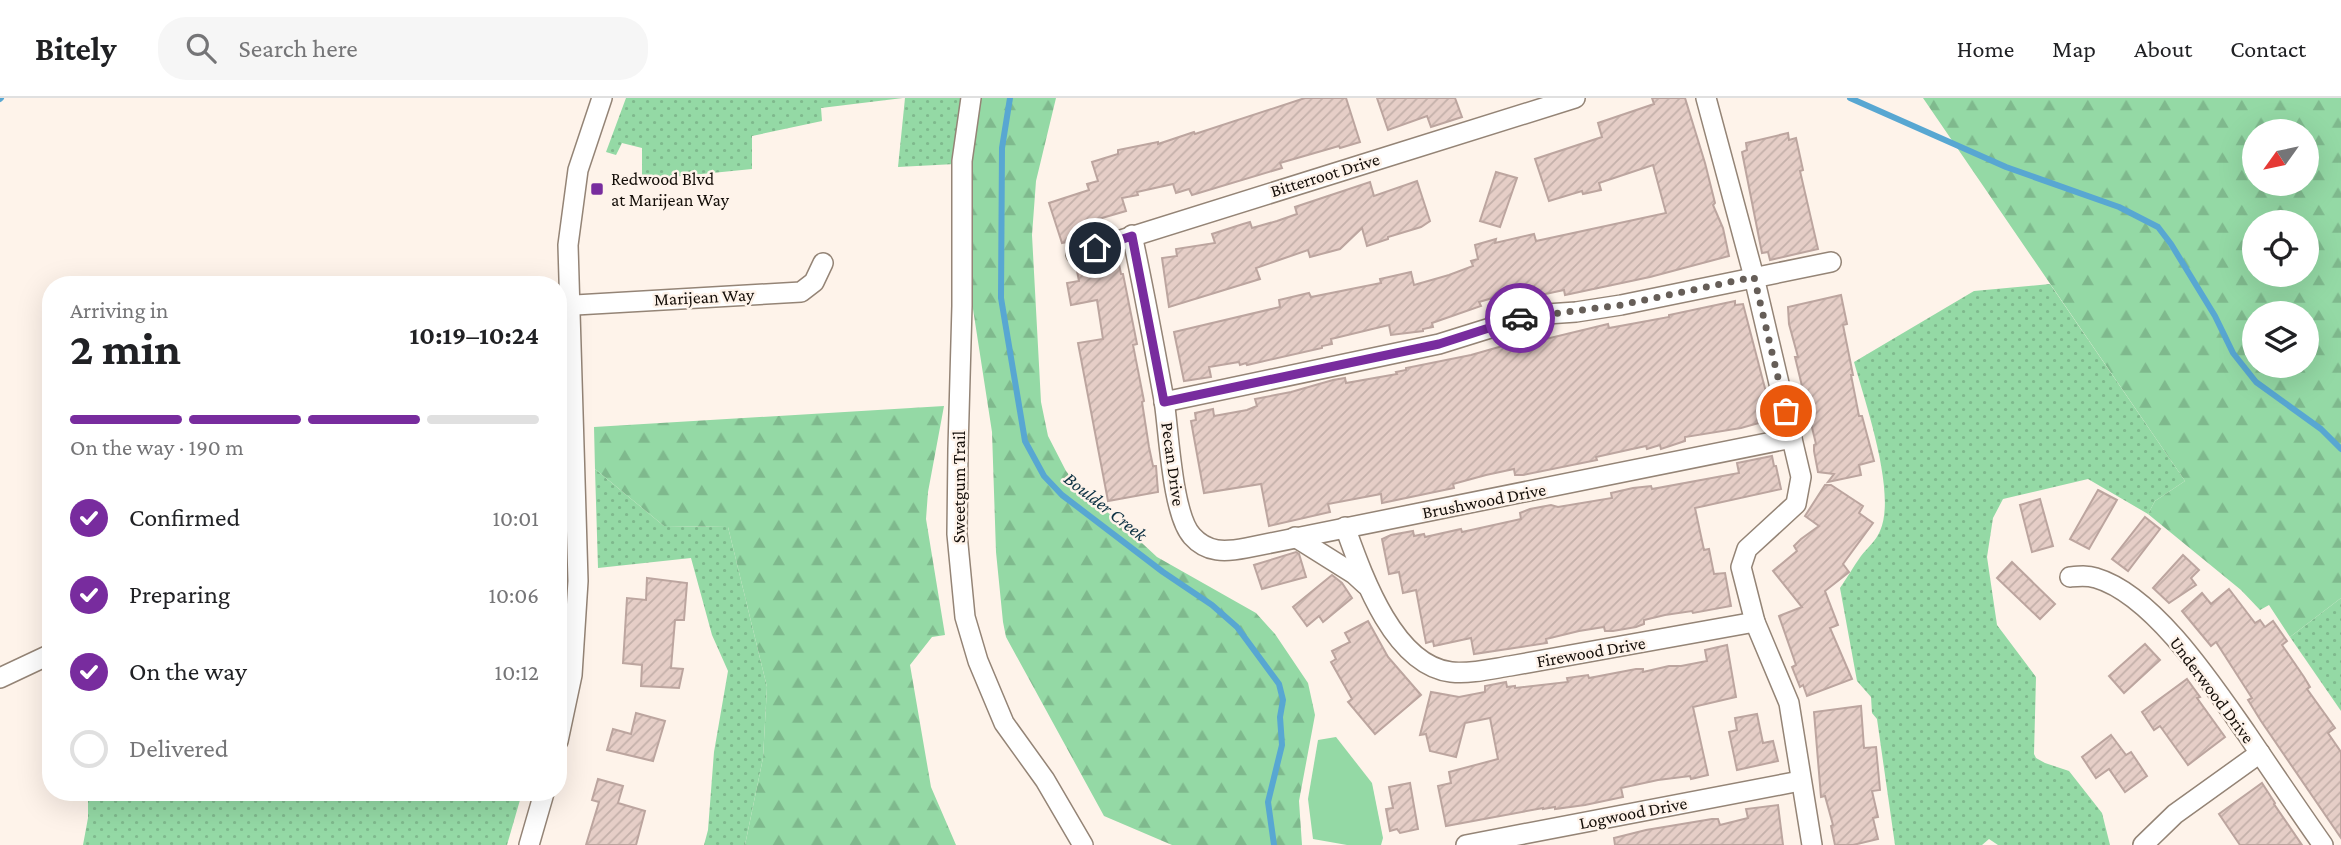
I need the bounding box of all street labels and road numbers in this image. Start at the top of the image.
street label: Bitterroot Drive [1268,149,1382,201]
street label: Marijean Way [653,284,755,311]
street label: Pecan Drive [1157,421,1189,507]
street label: Sweetgum Trail [949,430,969,543]
street label: Brushwood Drive [1421,479,1548,523]
street label: Firewood Drive [1535,633,1647,671]
street label: Underwood Drive [2165,633,2259,747]
street label: Logwood Drive [1577,793,1689,833]

